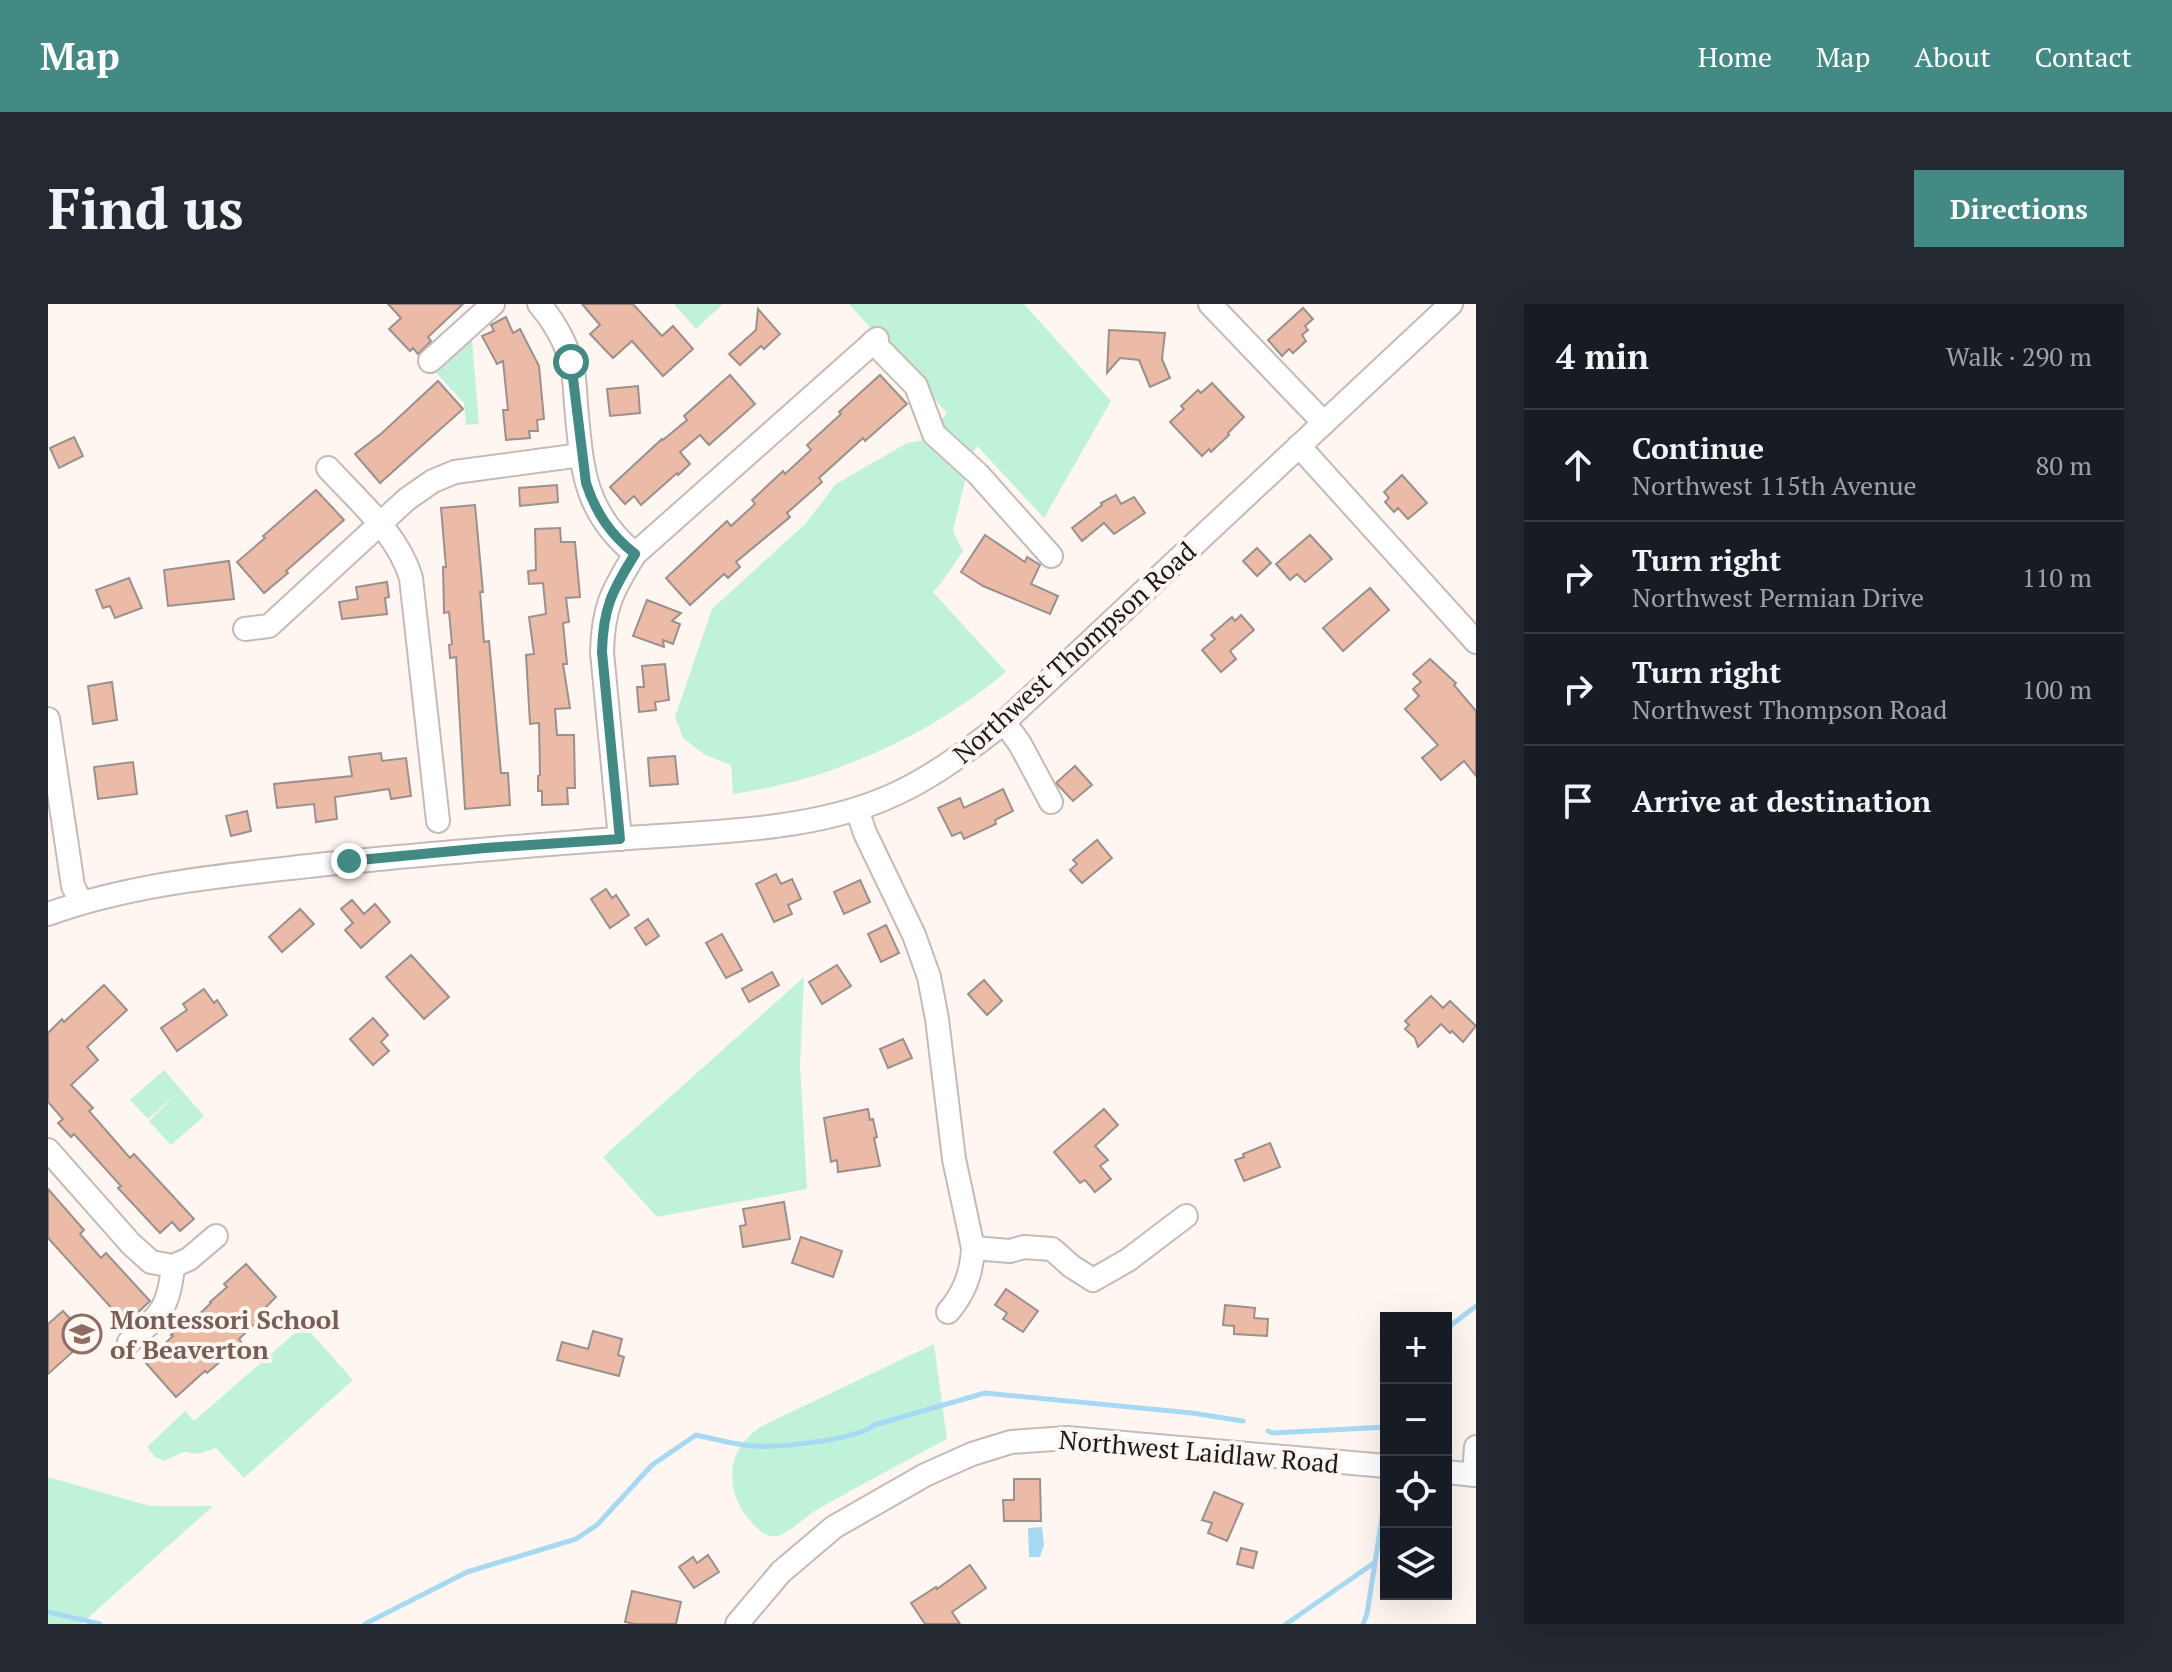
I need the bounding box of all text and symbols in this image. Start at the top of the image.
text: Map [40,31,120,81]
text: Home [1698,38,1772,75]
text: Map [1816,38,1870,75]
text: About [1914,38,1991,75]
text: Contact [2035,38,2132,75]
button: Directions [1914,170,2124,247]
text: Find us [48,171,244,245]
text: 4 min [1556,334,1649,379]
text: Walk · 290 m [1946,339,2092,373]
route start [553,344,589,380]
text: Continue [1632,428,1764,468]
icon: ahead [1556,443,1600,487]
text: 80 m [2036,448,2092,482]
text: Northwest 115th Avenue [1632,468,1917,502]
street label: Northwest Thompson Road [945,534,1203,770]
text: Turn right [1632,540,1781,580]
icon: right [1556,555,1600,599]
text: 110 m [2022,560,2092,594]
text: Northwest Permian Drive [1632,580,1924,614]
text: Turn right [1632,652,1781,692]
icon: right [1556,667,1600,711]
text: 100 m [2022,672,2092,706]
text: Northwest Thompson Road [1632,692,1948,726]
icon: arrive [1556,779,1600,823]
text: Arrive at destination [1632,781,1931,821]
route end [331,843,367,879]
place label: Montessori School of Beaverton [110,1302,340,1366]
map controls [1380,1312,1452,1600]
button: + [1380,1312,1452,1384]
school or university icon: Montessori School of Beaverton [61,1313,103,1355]
button: − [1380,1384,1452,1456]
street label: Northwest Laidlaw Road [1058,1422,1340,1480]
button: locate [1380,1456,1452,1528]
button: layers [1380,1528,1452,1600]

